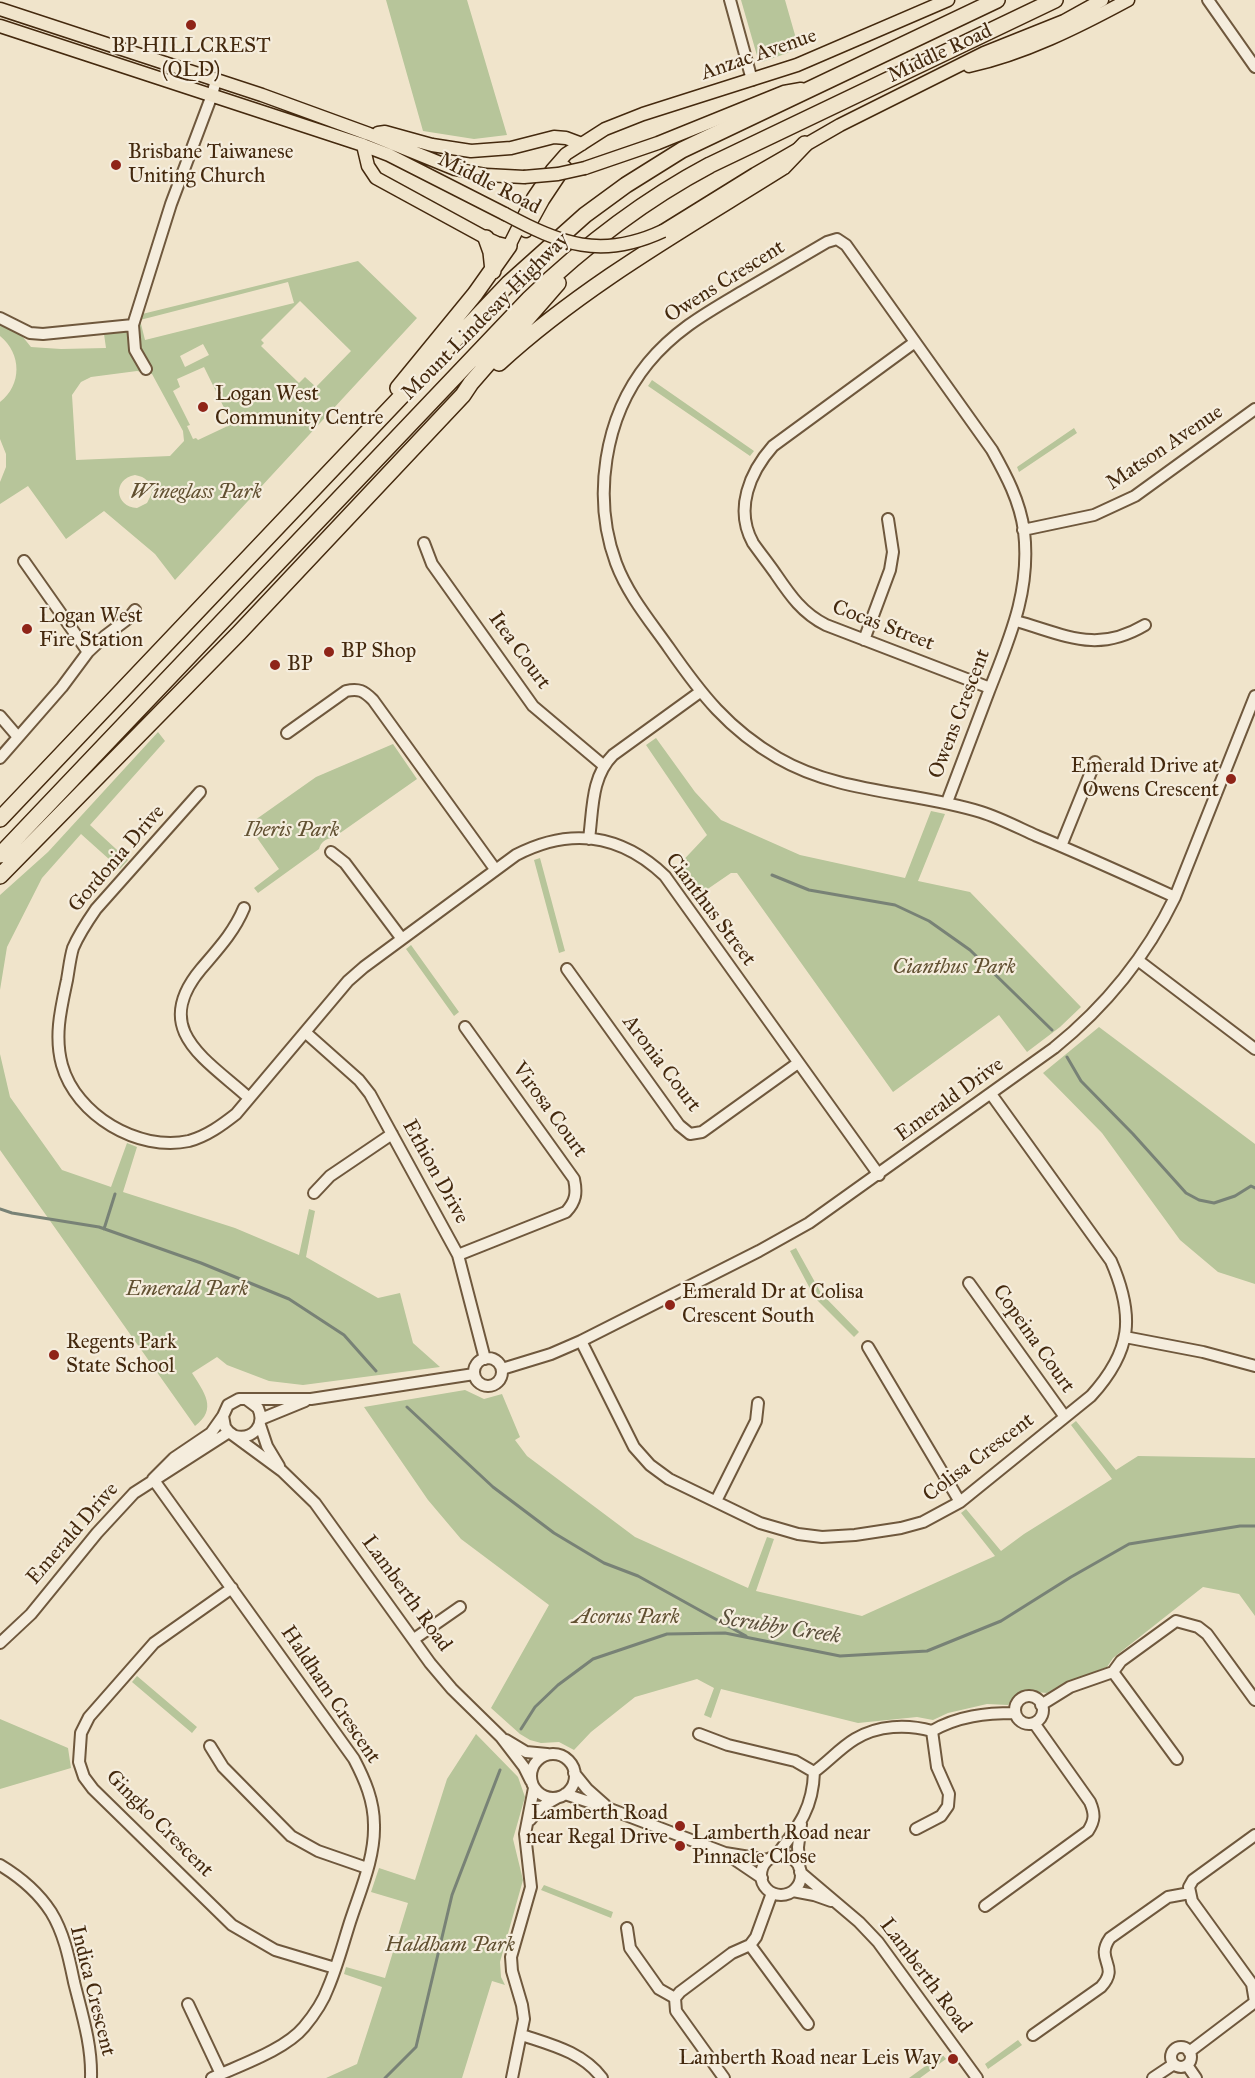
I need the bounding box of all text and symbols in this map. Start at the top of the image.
marker: BP HILLCREST (QLD) [184,18,198,32]
street label: Middle Road [884,19,996,89]
street label: Anzac Avenue [698,23,820,87]
place label: BP HILLCREST (QLD) [111,34,271,84]
place label: Brisbane Taiwanese Uniting Church [128,140,293,190]
street label: Middle Road [433,147,545,221]
marker: Brisbane Taiwanese Uniting Church [109,158,123,172]
street label: Mount Lindesay Highway [397,228,575,406]
street label: Owens Crescent [660,235,790,329]
place label: Logan West Community Centre [215,382,383,432]
marker: Logan West Community Centre [196,400,210,414]
street label: Matson Avenue [1102,400,1228,496]
park label: Wineglass Park [130,480,262,506]
street label: Cocas Street [828,595,938,657]
place label: Logan West Fire Station [39,604,143,654]
street label: Itea Court [482,607,556,695]
marker: Logan West Fire Station [20,622,34,636]
place label: BP Shop [341,639,416,665]
marker: BP Shop [322,645,336,659]
street label: Owens Crescent [924,646,996,782]
place label: BP [287,652,313,678]
marker: BP [268,658,282,672]
place label: Emerald Drive at Owens Crescent [1071,754,1219,804]
marker: Emerald Drive at Owens Crescent [1224,772,1238,786]
street label: Gordonia Drive [63,800,171,918]
park label: Iberis Park [245,818,339,844]
street label: Cianthus Street [659,849,761,971]
park label: Cianthus Park [892,955,1016,981]
street label: Aronia Court [616,1011,706,1117]
street label: Emerald Drive [891,1052,1009,1148]
street label: Virosa Court [506,1057,592,1163]
street label: Ethion Drive [396,1116,474,1228]
park label: Emerald Park [126,1277,248,1303]
place label: Emerald Dr at Colisa Crescent South [682,1280,864,1330]
street label: Copeina Court [986,1280,1080,1398]
marker: Emerald Dr at Colisa Crescent South [663,1298,677,1312]
place label: Regents Park State School [66,1330,177,1380]
marker: Regents Park State School [47,1348,61,1362]
street label: Colisa Crescent [919,1408,1039,1508]
street label: Emerald Drive [22,1478,124,1590]
street label: Lamberth Road [356,1531,456,1657]
park label: Acorus Park [572,1605,680,1631]
water label: Scrubby Creek [717,1605,843,1651]
street label: Haldham Crescent [275,1621,385,1769]
street label: Gingko Crescent [100,1765,218,1883]
place label: Lamberth Road near Regal Drive [526,1801,668,1851]
marker: Lamberth Road near Regal Drive [673,1819,687,1833]
place label: Lamberth Road near Pinnacle Close [692,1821,870,1871]
marker: Lamberth Road near Pinnacle Close [673,1839,687,1853]
street label: Lamberth Road [874,1914,976,2038]
street label: Indica Crescent [64,1923,120,2059]
park label: Haldham Park [385,1933,515,1959]
place label: Lamberth Road near Leis Way [678,2046,941,2072]
marker: Lamberth Road near Leis Way [946,2052,960,2066]

